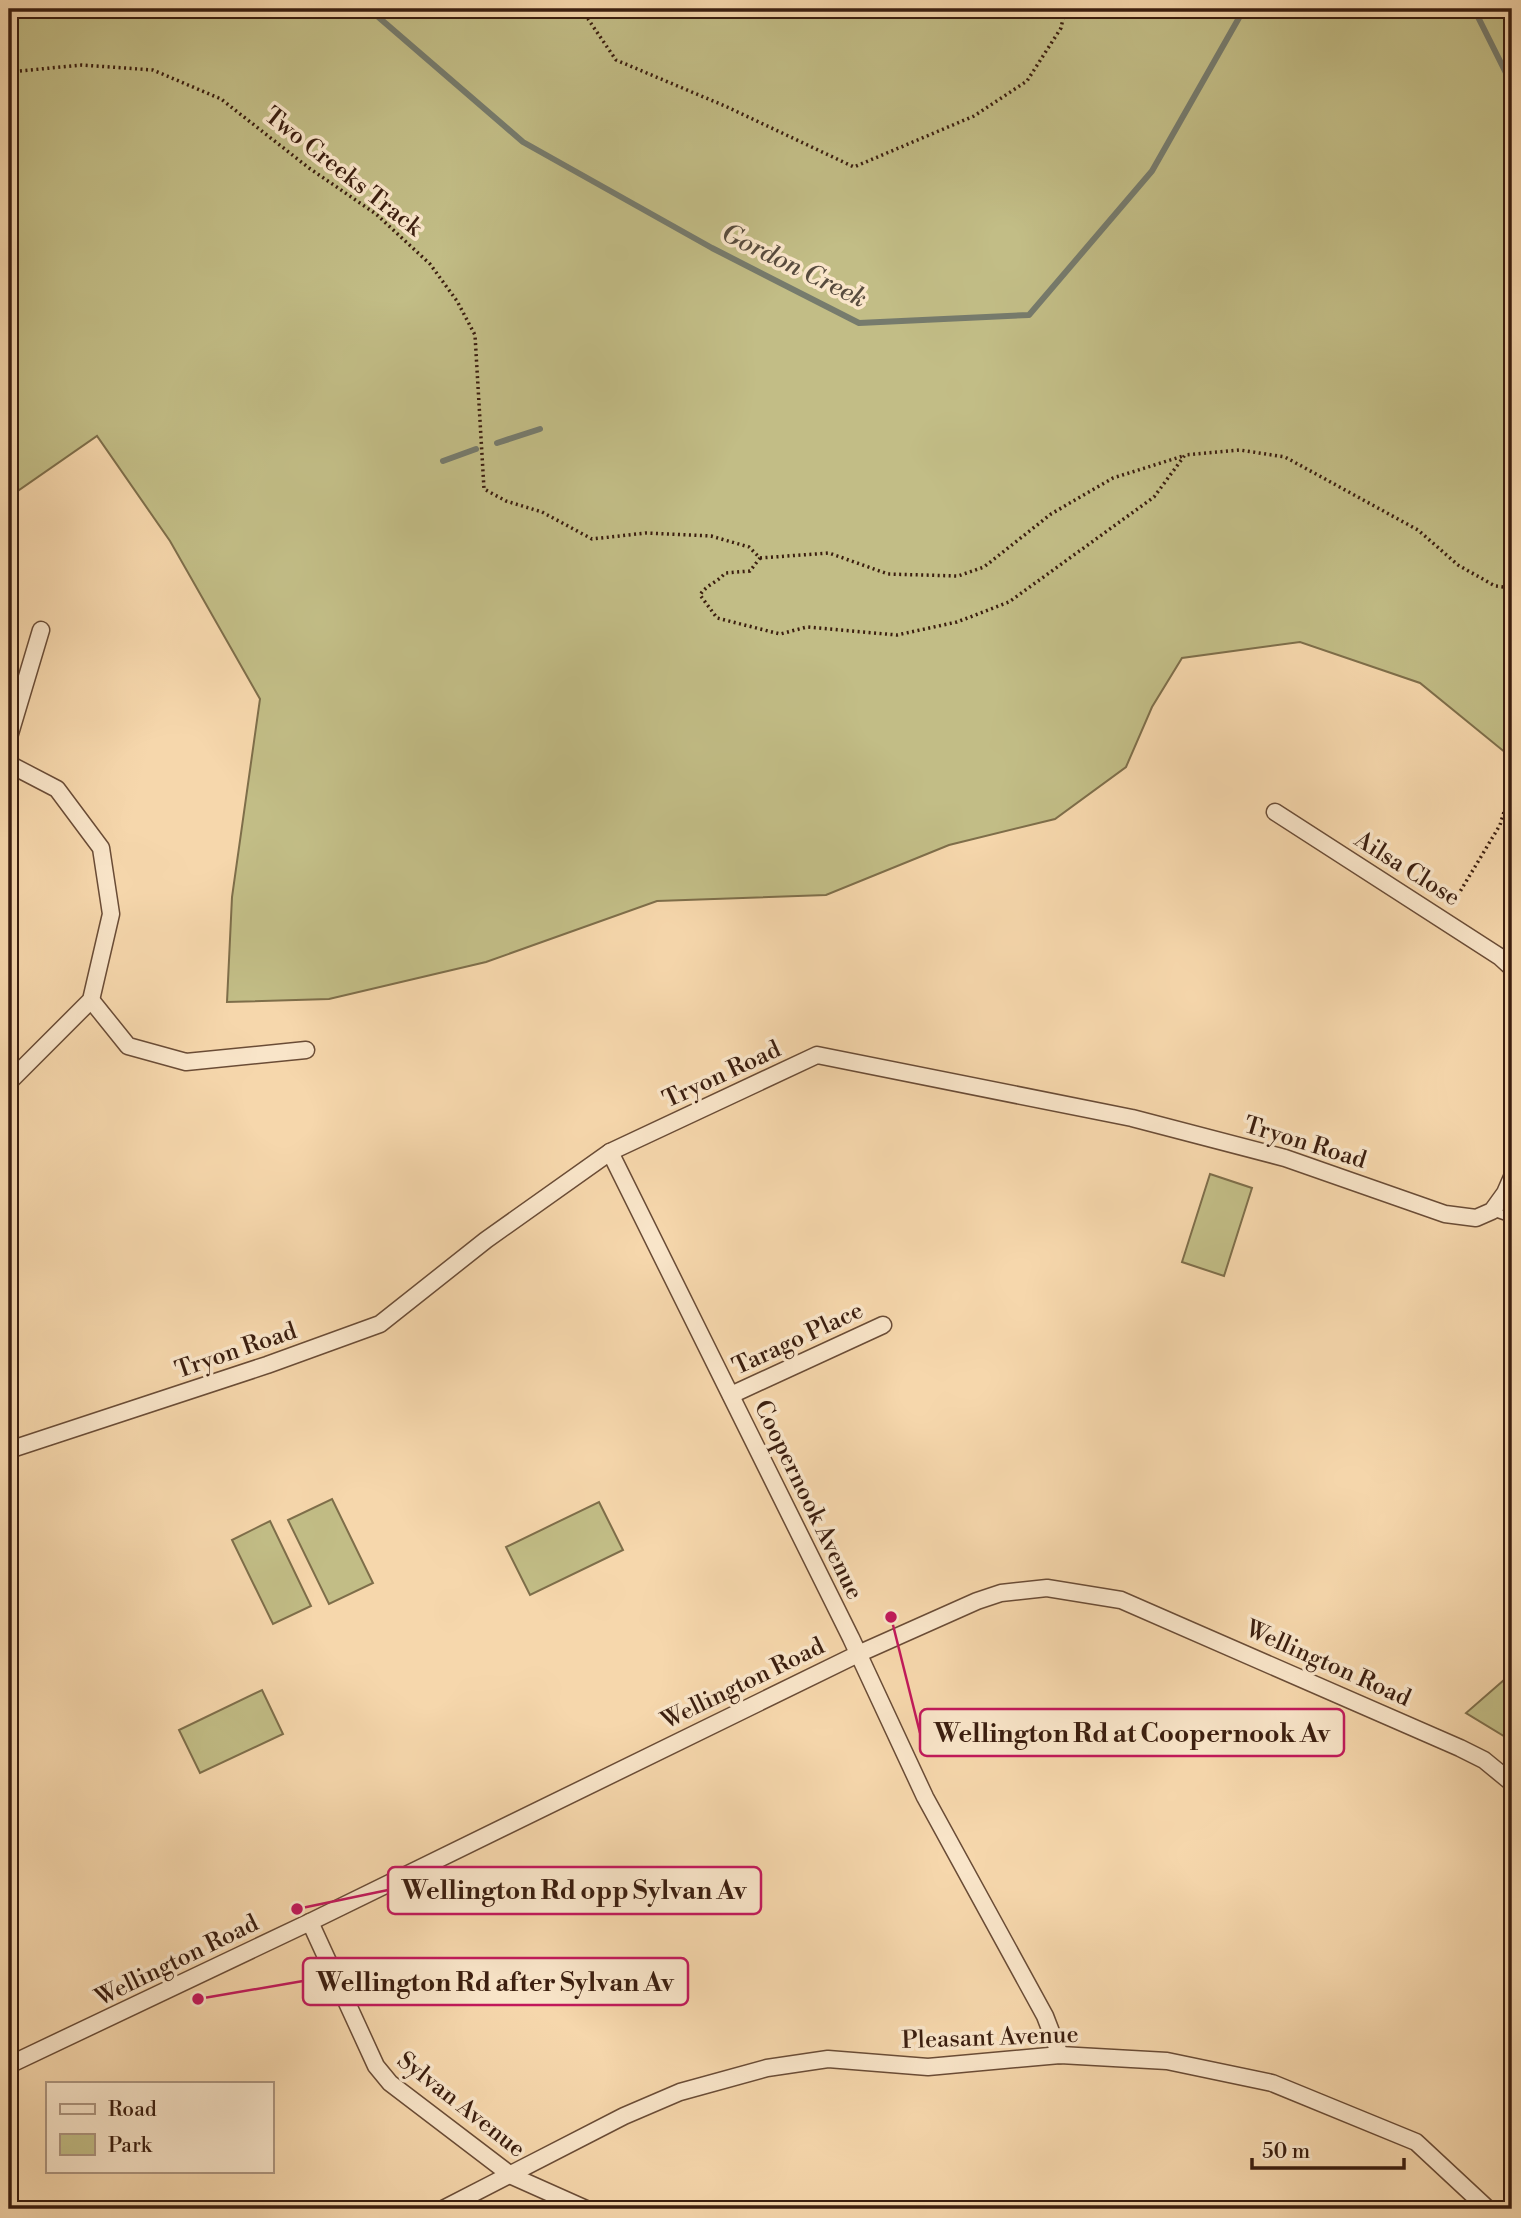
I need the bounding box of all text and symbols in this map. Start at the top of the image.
street label: Two Creeks Track [258,101,429,244]
water label: Gordon Creek [716,217,872,315]
street label: Ailsa Close [1348,824,1465,913]
street label: Tryon Road [658,1034,786,1115]
street label: Tryon Road [1240,1110,1370,1176]
street label: Tarago Place [728,1296,868,1382]
street label: Tryon Road [171,1316,301,1386]
street label: Coopernook Avenue [747,1395,869,1605]
street label: Wellington Road [1240,1614,1416,1714]
street label: Wellington Road [656,1631,830,1737]
callout: Wellington Rd at Coopernook Av [920,1709,1344,1756]
text: Wellington Rd at Coopernook Av [933,1718,1331,1750]
callout: Wellington Rd opp Sylvan Av [388,1867,761,1914]
text: Wellington Rd opp Sylvan Av [400,1875,748,1907]
street label: Wellington Road [90,1908,264,2014]
callout: Wellington Rd after Sylvan Av [303,1958,688,2005]
text: Wellington Rd after Sylvan Av [315,1967,675,1999]
street label: Pleasant Avenue [901,2020,1079,2056]
street label: Sylvan Avenue [391,2046,531,2164]
legend [46,2082,273,2172]
text: Road [108,2097,157,2123]
scale bar [1252,2127,1404,2171]
text: Park [108,2133,153,2159]
text: 50 m [1262,2139,1310,2165]

